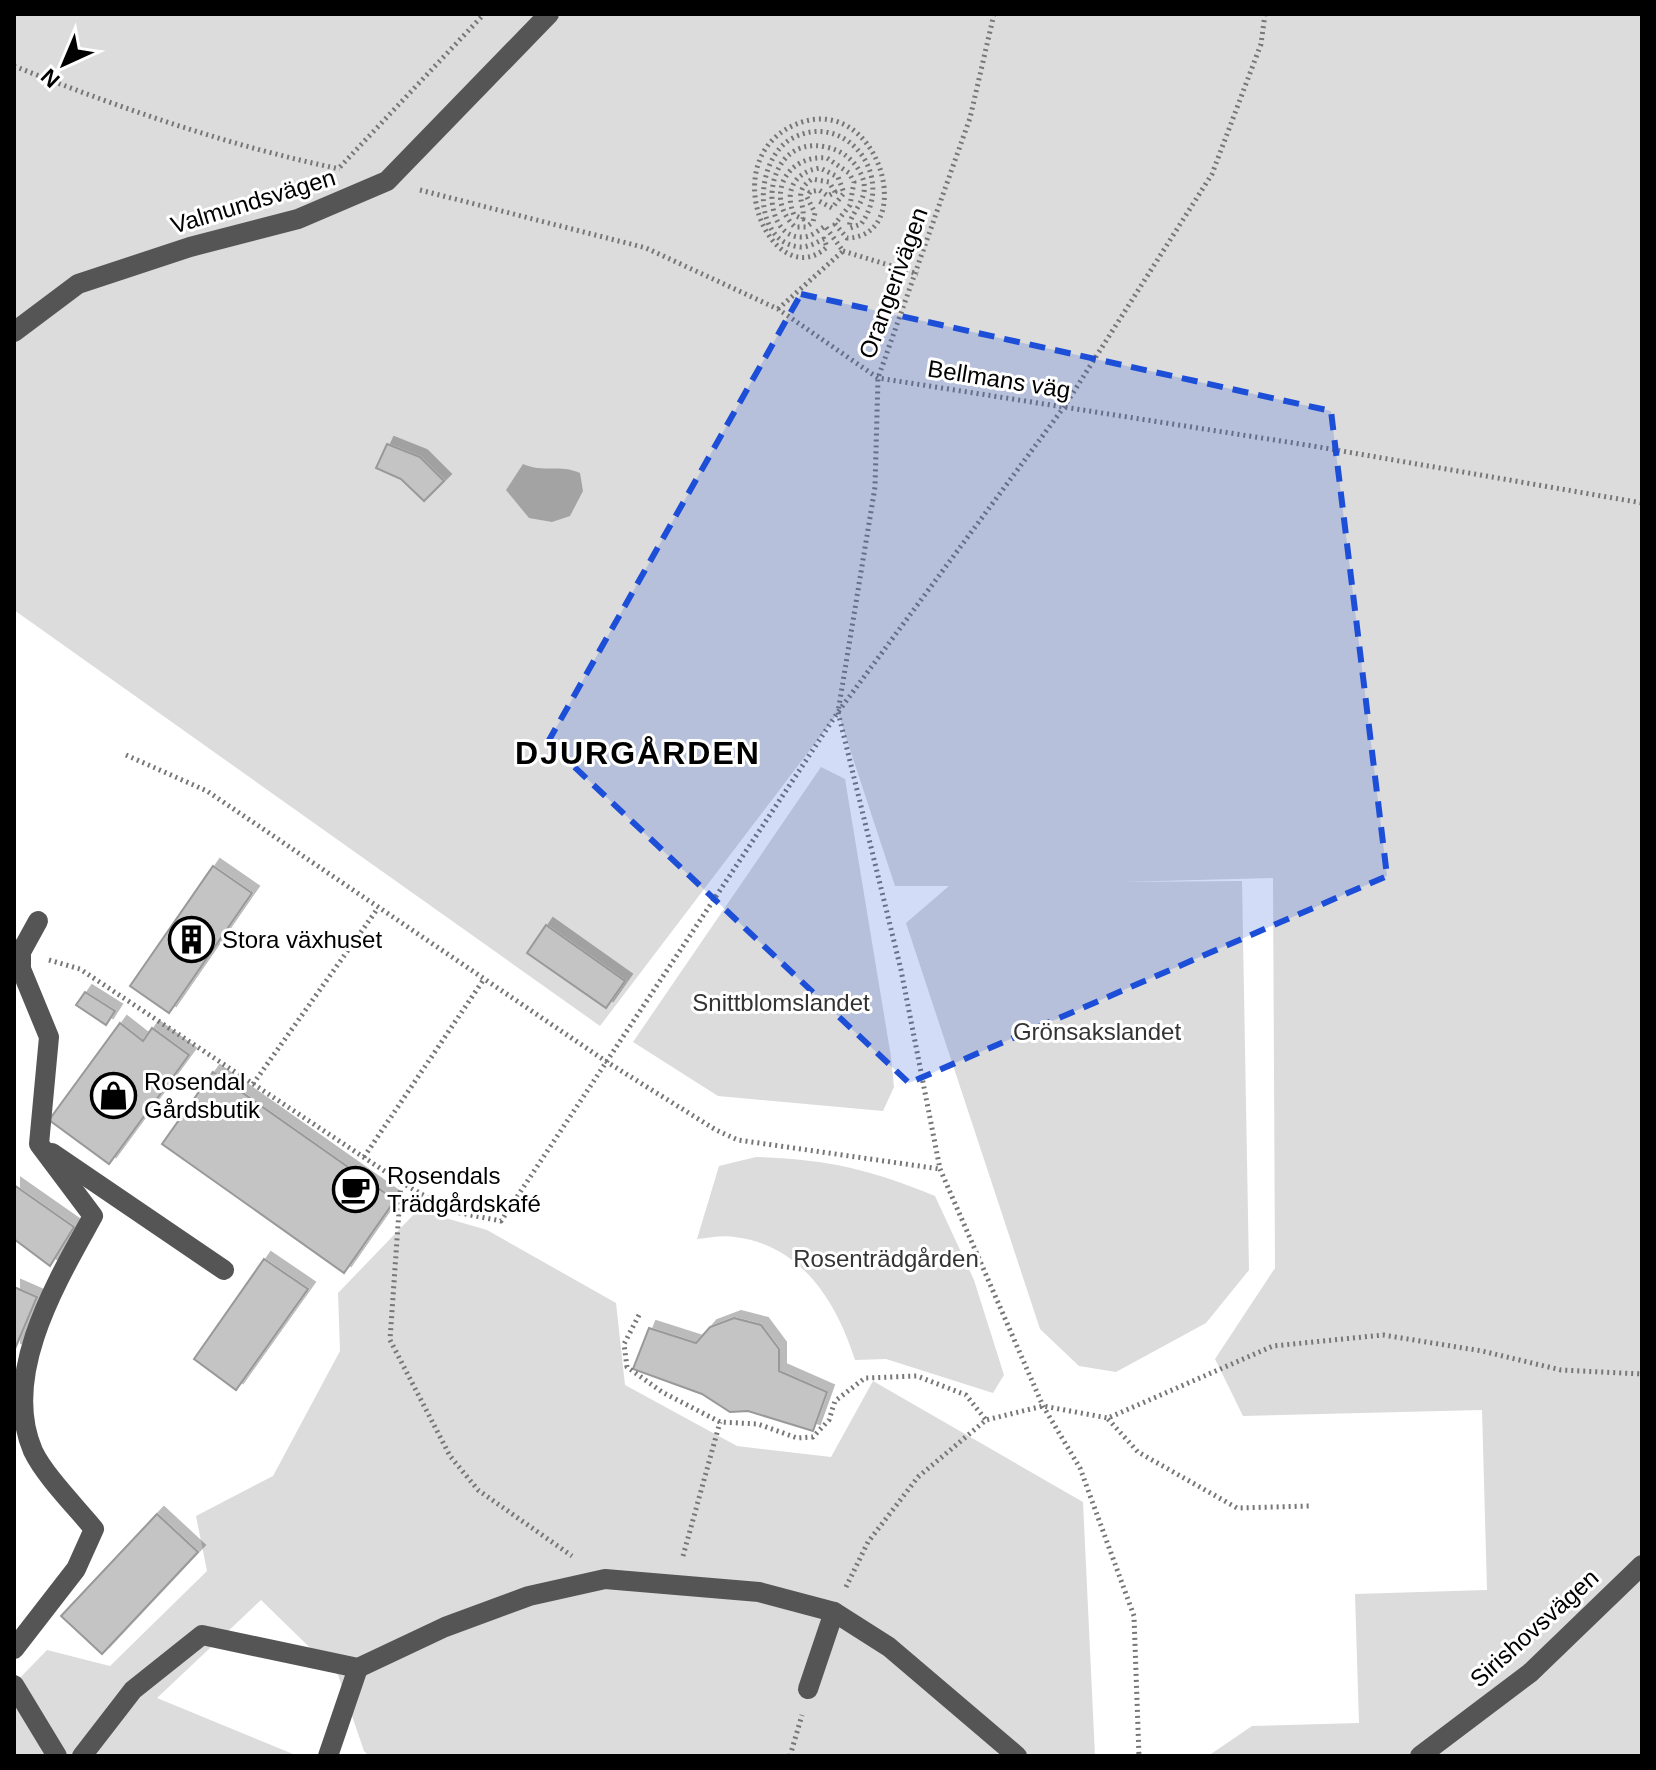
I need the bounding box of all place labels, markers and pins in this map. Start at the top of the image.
building icon: Stora växhuset [167,915,215,963]
place label: Stora växhuset [222,926,382,953]
place label: Rosendal Gårdsbutik [144,1068,261,1123]
shop icon: Rosendal Gårdsbutik [89,1071,137,1119]
place label: Rosendals Trädgårdskafé [387,1162,541,1217]
cafe icon: Rosendals Trädgårdskafé [332,1165,380,1213]

